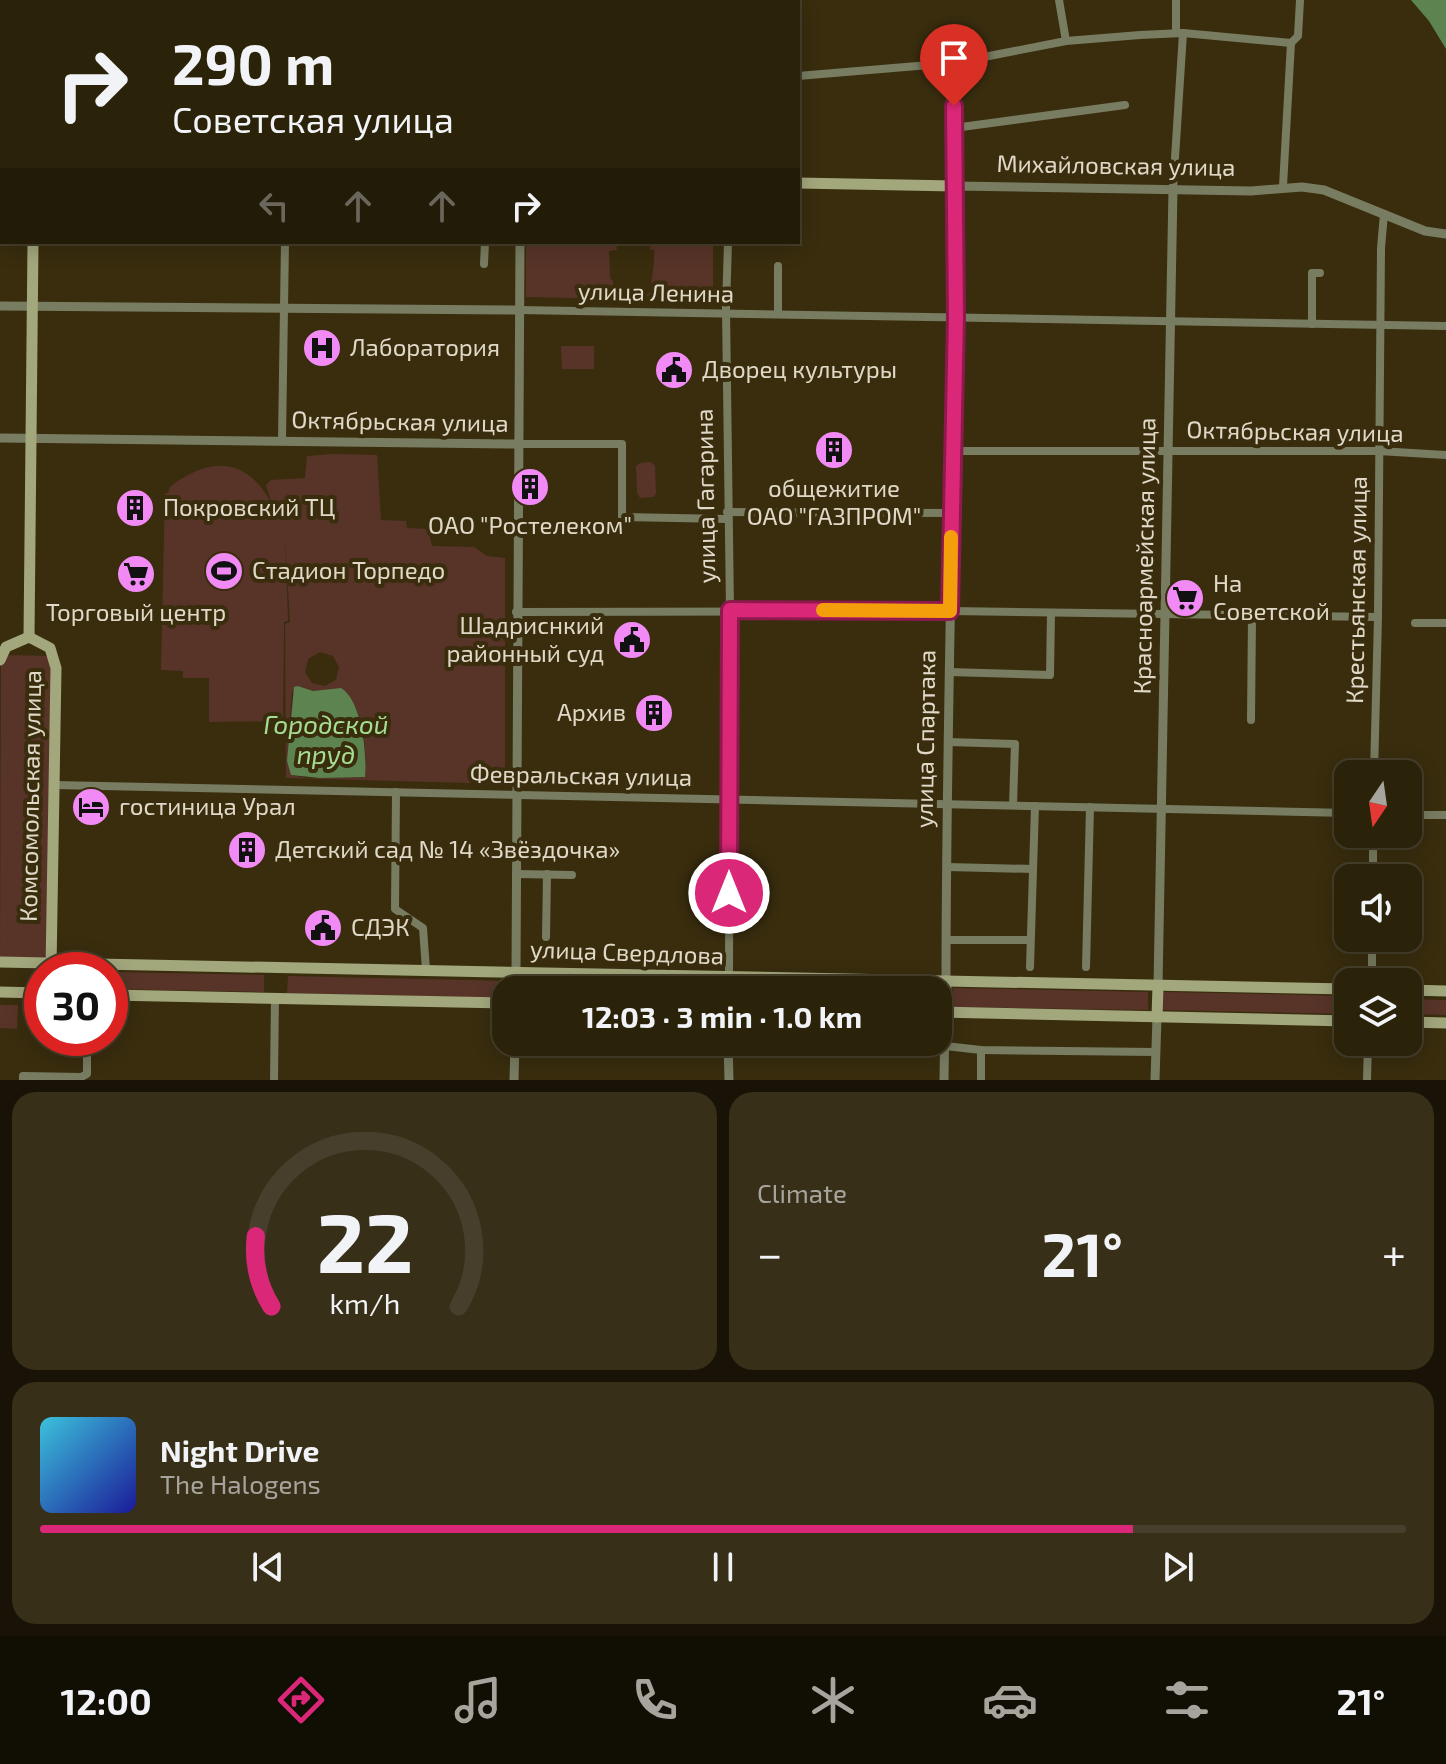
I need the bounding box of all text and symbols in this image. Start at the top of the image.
pin [920,24,988,106]
text: 290 m [172,29,334,96]
icon: right [40,32,144,136]
icon: arrive [932,36,976,80]
text: Советская улица [172,97,454,140]
street label: Михайловская улица [996,148,1236,182]
icon: left [252,184,296,228]
icon: ahead [336,184,380,228]
icon: ahead [420,184,464,228]
icon: right [504,184,548,228]
street label: улица Ленина [578,276,734,308]
hospital icon: Лаборатория [301,327,343,369]
place label: Лаборатория [350,332,500,361]
public building icon: Дворец культуры [653,349,695,391]
place label: Дворец культуры [702,354,897,384]
street label: Октябрьская улица [291,404,509,438]
street label: улица Гагарина [688,408,722,584]
street label: Октябрьская улица [1186,414,1404,448]
street label: Красноармейская улица [1127,417,1161,695]
building icon: общежитие ОАО "ГАЗПРОМ" [813,429,855,471]
building icon: ОАО "Ростелеком" [509,466,551,508]
place label: общежитие ОАО "ГАЗПРОМ" [747,473,921,530]
street label: Крестьянская улица [1339,476,1373,704]
building icon: Покровский ТЦ [114,487,156,529]
place label: Покровский ТЦ [163,492,335,521]
place label: ОАО "Ростелеком" [428,510,632,539]
sports icon: Стадион Торпедо [203,550,245,592]
supermarket icon: Торговый центр [115,553,157,595]
place label: Стадион Торпедо [252,555,445,584]
place label: На Советской [1213,568,1330,625]
supermarket icon: На Советской [1164,577,1206,619]
place label: Торговый центр [46,597,226,626]
place label: Шадриснкий районный суд [447,610,604,668]
public building icon: Шадриснкий районный суд [611,619,653,661]
street label: улица Спартака [908,650,942,828]
street label: Комсомольская улица [13,670,47,922]
building icon: Архив [633,692,675,734]
place label: Архив [557,697,626,726]
water label: Городской пруд [263,708,389,769]
street label: Февральская улица [470,758,692,792]
north arrow [1334,760,1422,848]
map controls [1334,760,1422,1056]
hotel icon: гостиница Урал [70,786,112,828]
place label: гостиница Урал [119,791,296,820]
building icon: Детский сад № 14 «Звёздочка» [226,829,268,871]
place label: Детский сад № 14 «Звёздочка» [275,834,620,863]
position arrow [687,851,771,935]
button: sound [1334,864,1422,952]
public building icon: СДЭК [302,907,344,949]
place label: СДЭК [351,912,410,941]
street label: улица Свердлова [530,934,725,970]
speed limit sign: 30 [24,952,128,1056]
button: layers [1334,968,1422,1056]
text: 12:03 · 3 min · 1.0 km [582,998,862,1034]
text: Climate [757,1177,847,1208]
text: 22 [316,1190,413,1290]
text: 21° [1042,1217,1123,1289]
text: − [757,1226,783,1279]
text: + [1382,1226,1406,1279]
text: km/h [329,1285,400,1320]
text: Night Drive [160,1432,319,1468]
text: The Halogens [160,1468,321,1499]
icon: previous [246,1545,290,1589]
icon: pause [701,1545,745,1589]
icon: next [1156,1545,1200,1589]
icon: directions [273,1672,329,1728]
icon: music [450,1672,506,1728]
icon: phone [627,1672,683,1728]
icon: climate [805,1672,861,1728]
icon: car [982,1672,1038,1728]
icon: filters [1159,1672,1215,1728]
text: 12:00 [61,1679,152,1722]
text: 21° [1336,1679,1385,1722]

